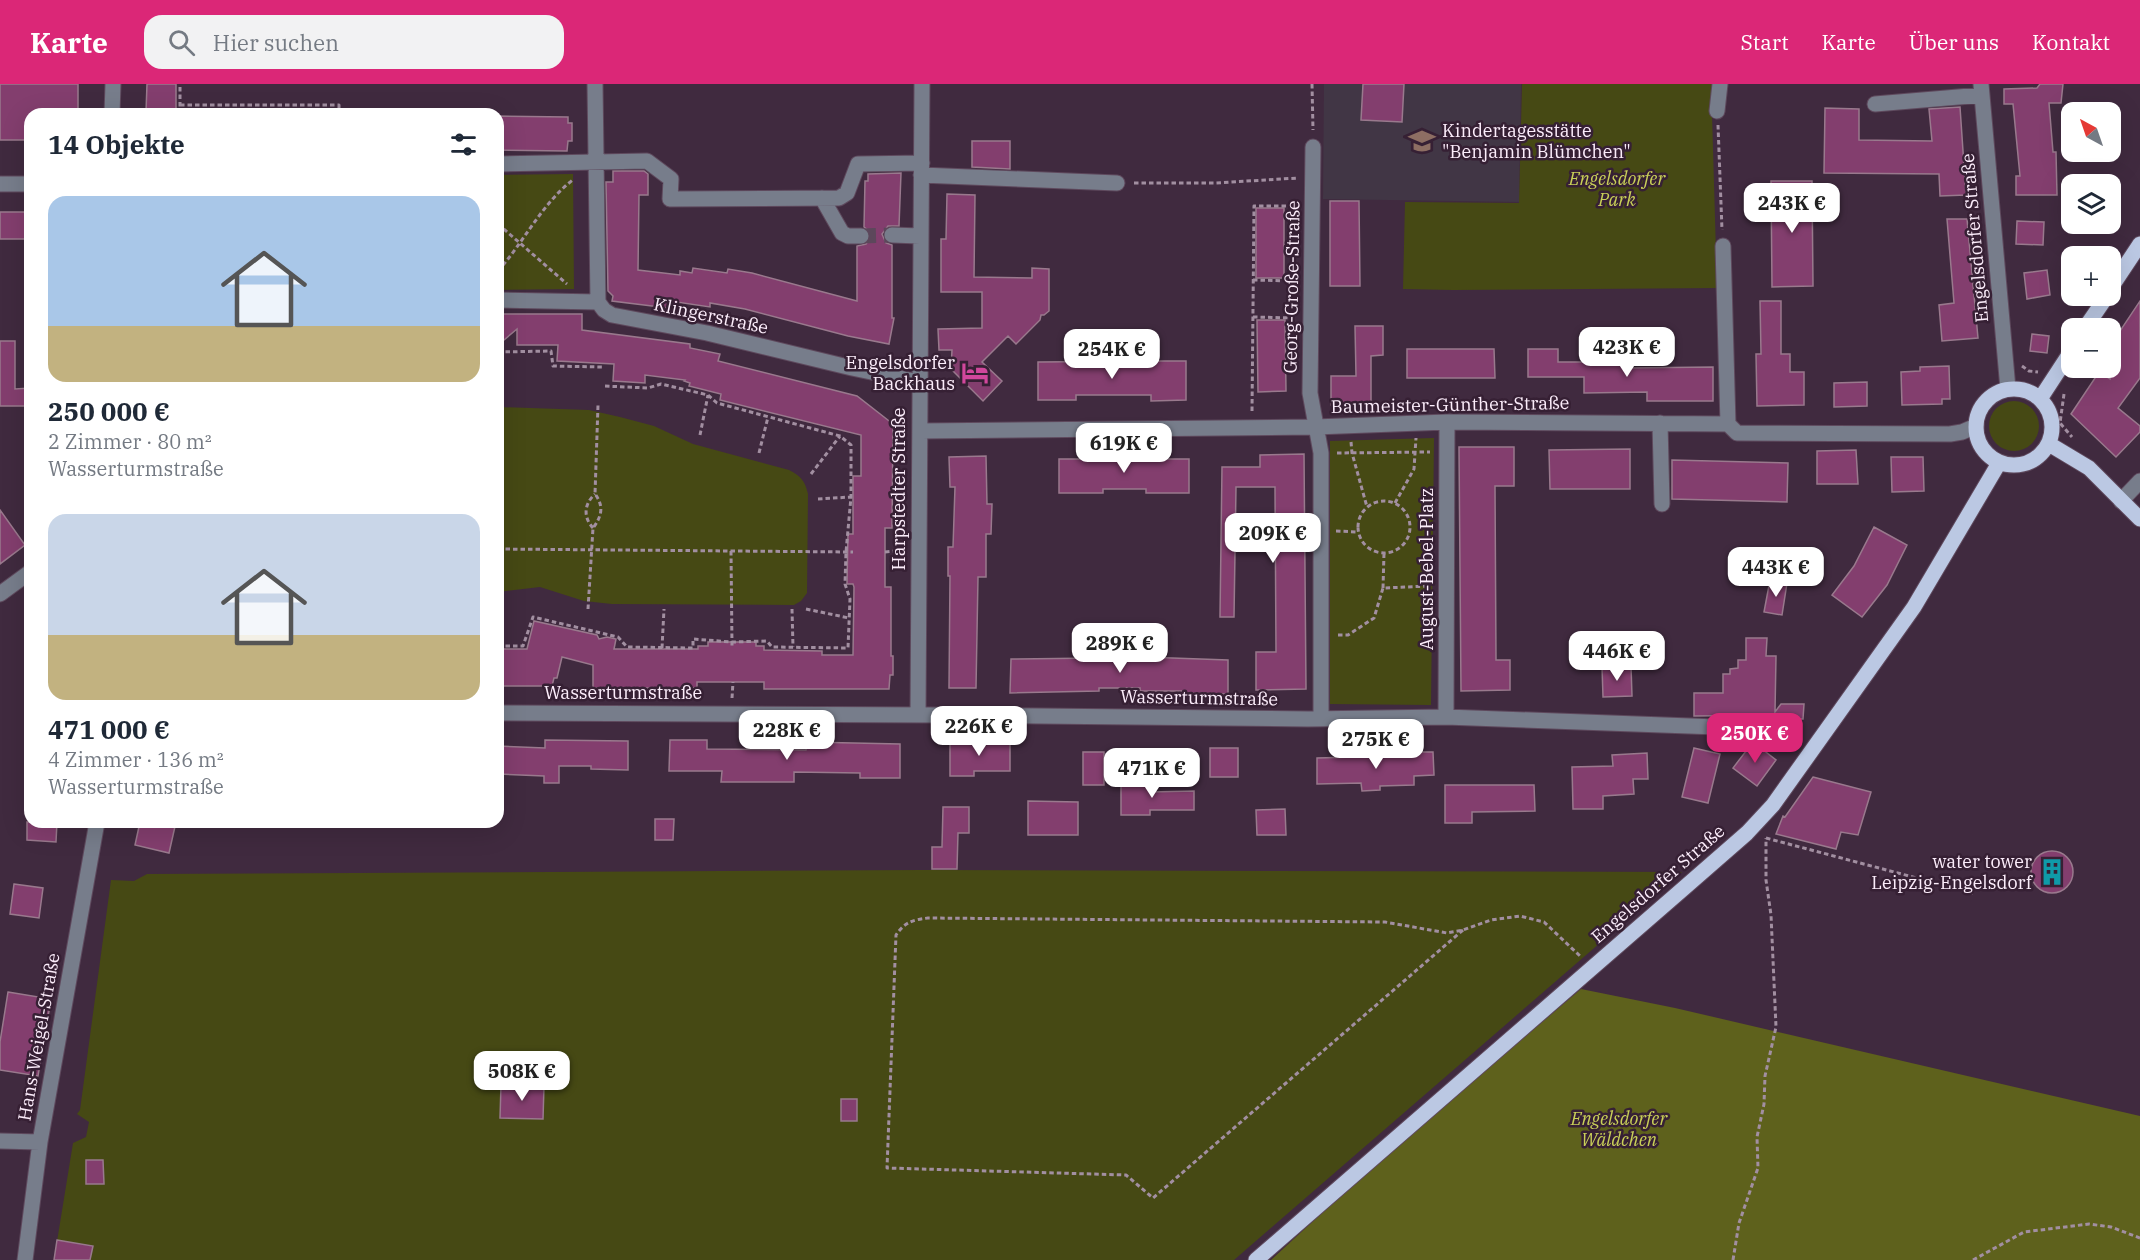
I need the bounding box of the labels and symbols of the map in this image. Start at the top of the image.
north arrow [2061,102,2121,162]
place label: Kindertagesstätte "Benjamin Blümchen" [1442,119,1631,163]
school or university icon: Kindertagesstätte "Benjamin Blümchen" [1407,126,1437,156]
street label: Engelsdorfer Straße [1956,153,1993,324]
park label: Engelsdorfer Park [1568,167,1666,211]
pin: 243K € [1743,183,1841,234]
street label: Georg-Große-Straße [1278,200,1305,374]
street label: Klingerstraße [652,292,771,339]
pin: 423K € [1578,327,1676,378]
pin: 254K € [1063,329,1161,380]
place label: Engelsdorfer Backhaus [845,351,955,395]
hotel icon: Engelsdorfer Backhaus [960,358,990,388]
street label: Baumeister-Günther-Straße [1331,391,1569,418]
street label: Harpstedter Straße [887,408,910,570]
pin: 619K € [1075,423,1173,474]
street label: August-Bebel-Platz [1415,488,1438,650]
pin: 209K € [1224,513,1322,564]
pin: 443K € [1727,547,1825,598]
pin: 289K € [1071,623,1169,674]
pin: 446K € [1568,631,1666,682]
street label: Wasserturmstraße [544,681,702,704]
street label: Wasserturmstraße [1120,685,1278,710]
pin: 226K € [930,706,1028,757]
pin: 228K € [738,710,836,761]
pin: 250K € [1706,713,1804,764]
pin: 275K € [1327,719,1425,770]
pin: 471K € [1103,748,1201,799]
street label: Engelsdorfer Straße [1586,819,1729,948]
place label: water tower Leipzig-Engelsdorf [1871,850,2034,894]
building icon: water tower Leipzig-Engelsdorf [2037,857,2067,887]
street label: Hans-Weigel-Straße [12,951,65,1123]
pin: 508K € [473,1051,571,1102]
park label: Engelsdorfer Wäldchen [1570,1107,1668,1151]

